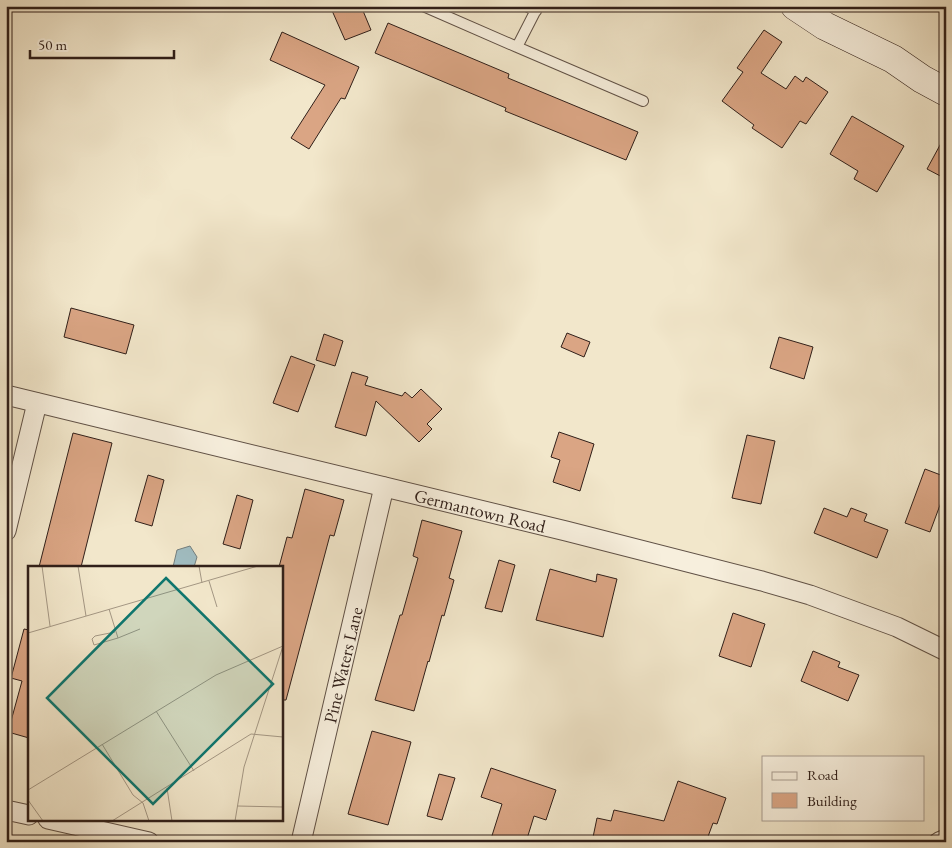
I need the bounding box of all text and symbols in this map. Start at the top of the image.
scale bar [30,28,174,60]
text: 50 m [38,35,67,54]
street label: Germantown Road [412,483,549,537]
inset map [28,566,282,820]
street label: Pine Waters Lane [318,604,367,725]
legend [762,756,924,820]
text: Road [807,765,839,784]
text: Building [807,791,857,810]

